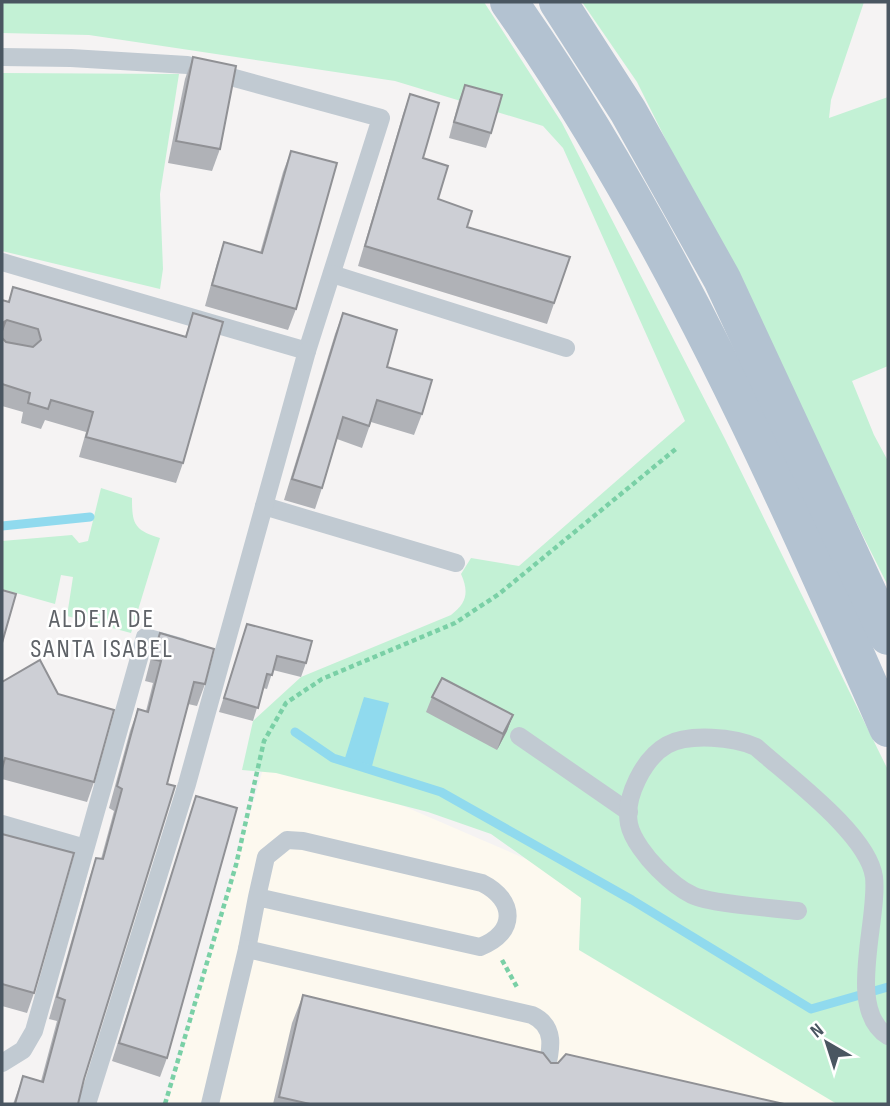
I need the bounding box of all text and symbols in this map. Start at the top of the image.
district label: ALDEIA DE SANTA ISABEL [30,604,174,665]
north arrow [792,1008,862,1078]
text: N [806,1019,828,1043]

